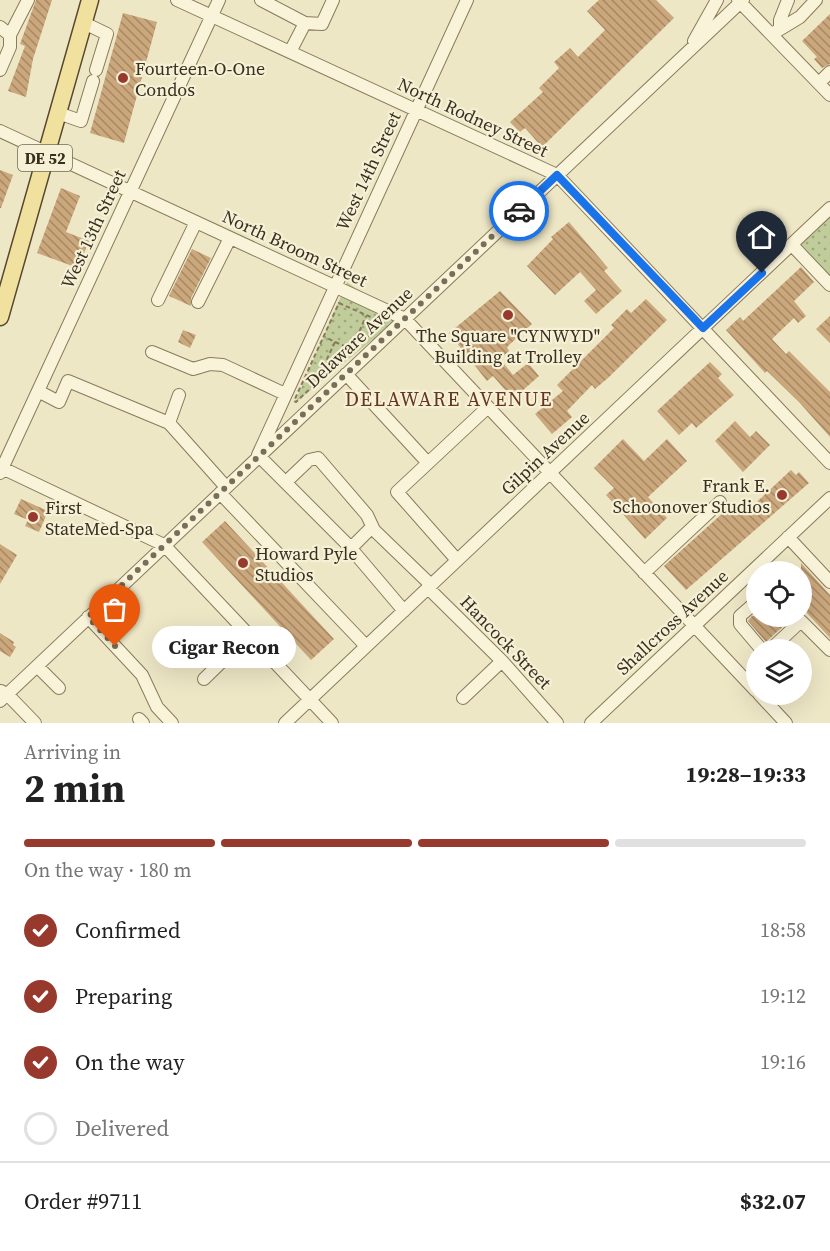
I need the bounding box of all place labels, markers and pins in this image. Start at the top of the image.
place label: Fourteen-O-One Condos [135,56,265,102]
marker: Fourteen-O-One Condos [116,71,130,85]
pin [736,211,787,273]
marker: The Square "CYNWYD" Building at Trolley [501,308,515,322]
place label: The Square "CYNWYD" Building at Trolley [416,323,600,369]
place label: Frank E. Schoonover Studios [613,473,770,519]
marker: Frank E. Schoonover Studios [775,488,789,502]
place label: First StateMed-Spa [45,495,154,541]
marker: First StateMed-Spa [26,510,40,524]
place label: Howard Pyle Studios [255,541,357,587]
marker: Howard Pyle Studios [236,556,250,570]
pin [89,584,140,646]
callout: Cigar Recon [151,625,295,667]

